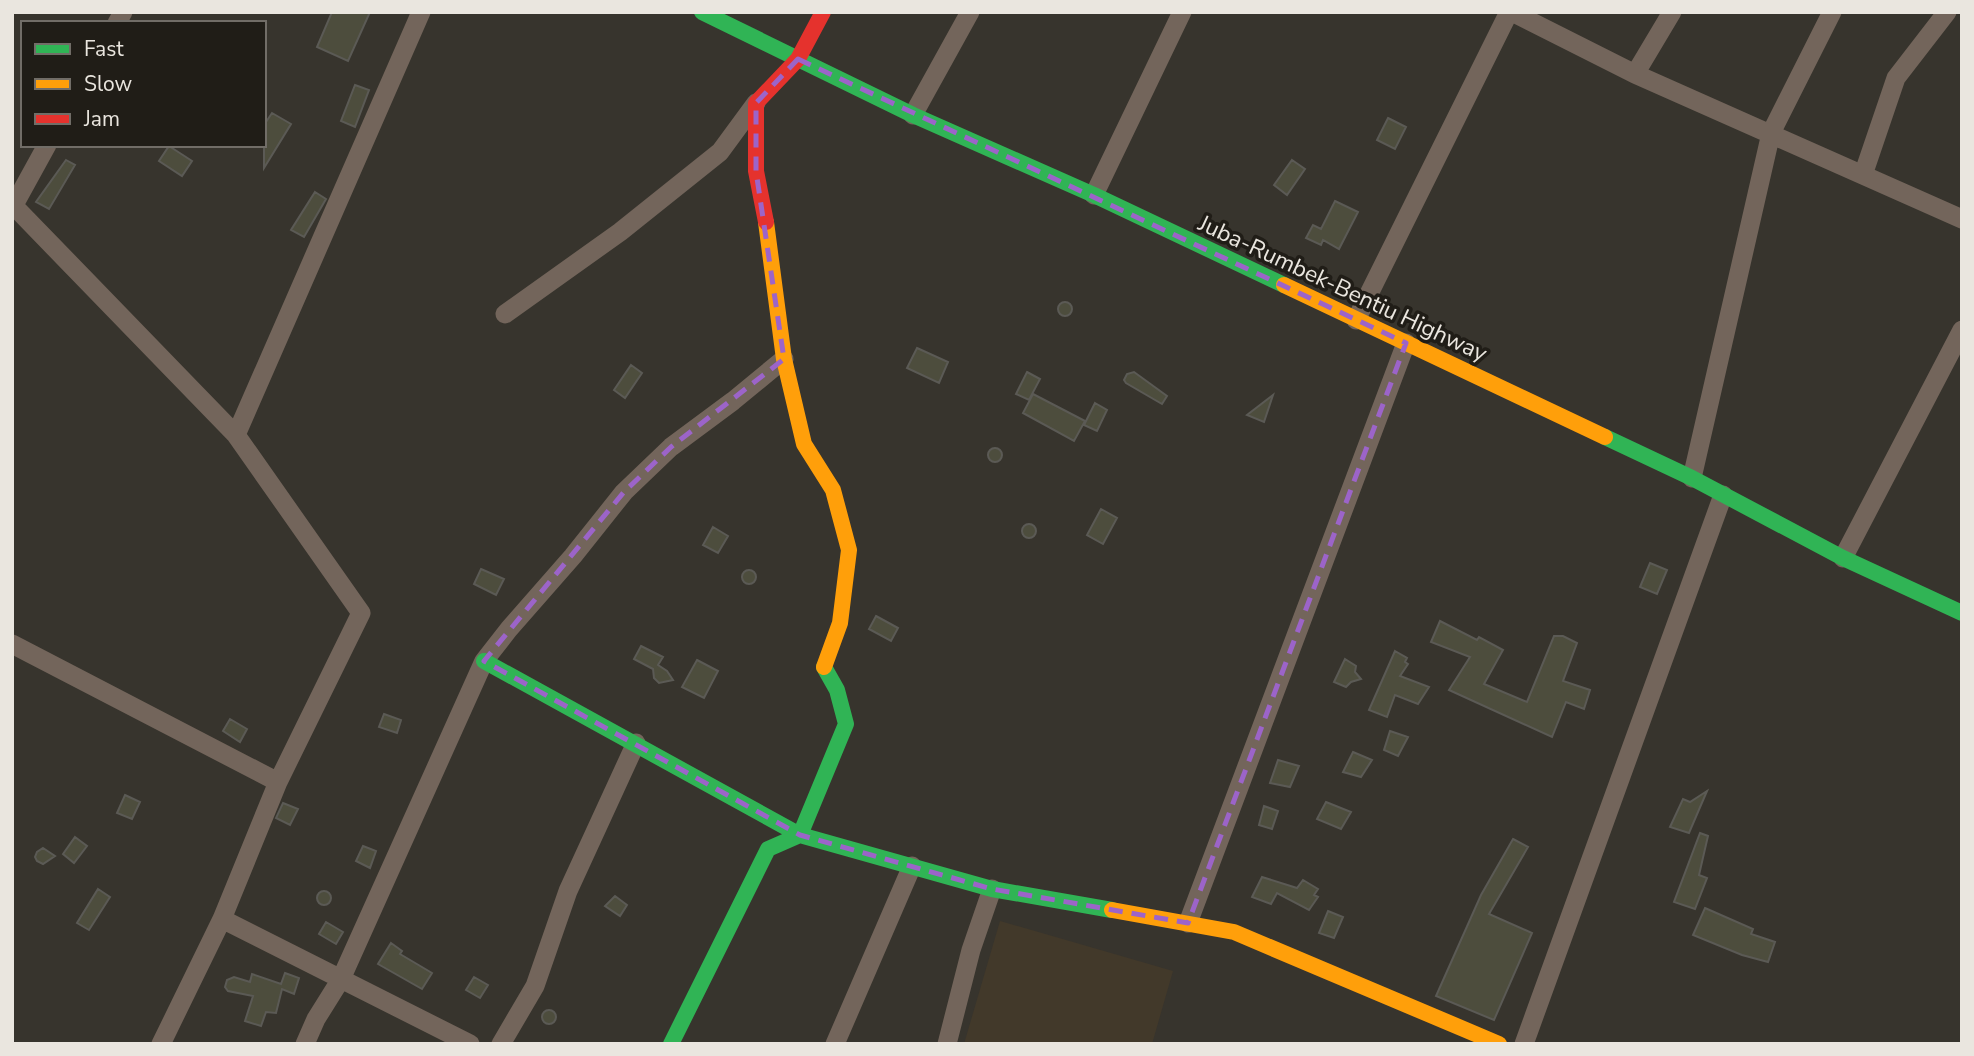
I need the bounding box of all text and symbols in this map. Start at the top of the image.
legend [21,21,266,147]
text: Fast [84,35,124,63]
text: Slow [84,70,133,98]
text: Jam [83,105,120,133]
street label: Juba-Rumbek-Bentiu Highway [1192,207,1492,369]

